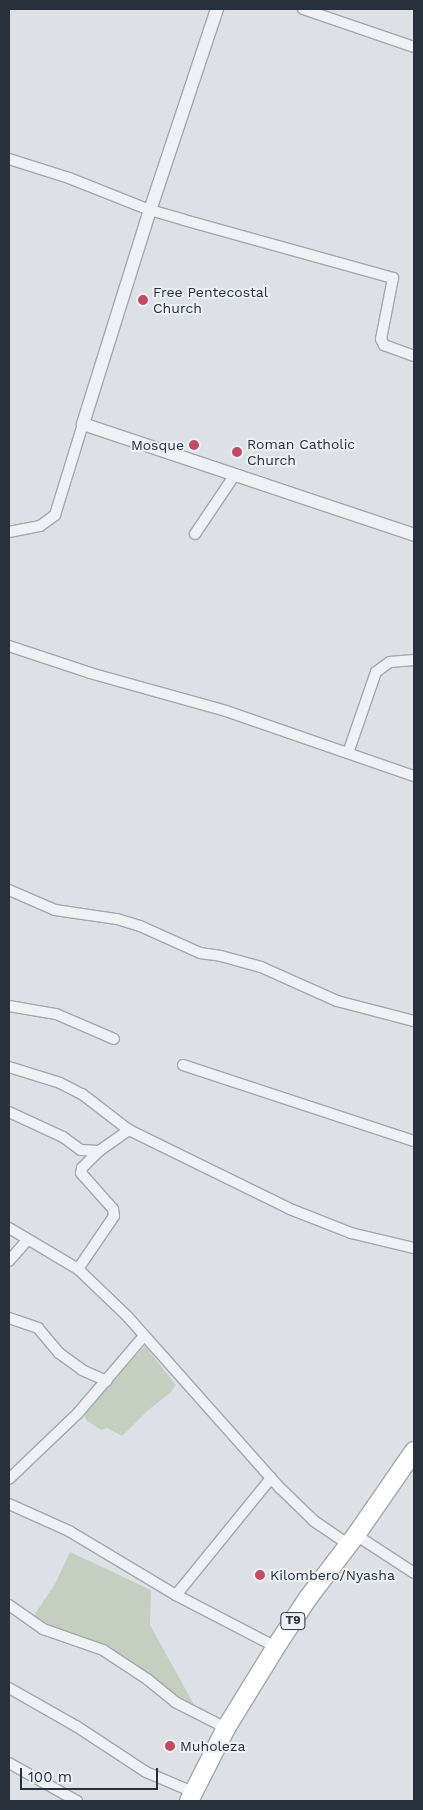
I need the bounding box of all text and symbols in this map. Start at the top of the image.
place label: Free Pentecostal Church [153,284,268,316]
marker: Free Pentecostal Church [137,294,149,306]
place label: Roman Catholic Church [247,436,355,468]
place label: Mosque [131,437,184,453]
marker: Mosque [188,439,200,451]
marker: Roman Catholic Church [231,446,243,458]
place label: Kilombero/Nyasha [270,1567,395,1583]
marker: Kilombero/Nyasha [254,1569,266,1581]
road number: T9 [279,1612,307,1630]
place label: Muholeza [180,1738,245,1754]
marker: Muholeza [164,1740,176,1752]
scale bar [22,1758,160,1790]
text: 100 m [28,1768,72,1786]

